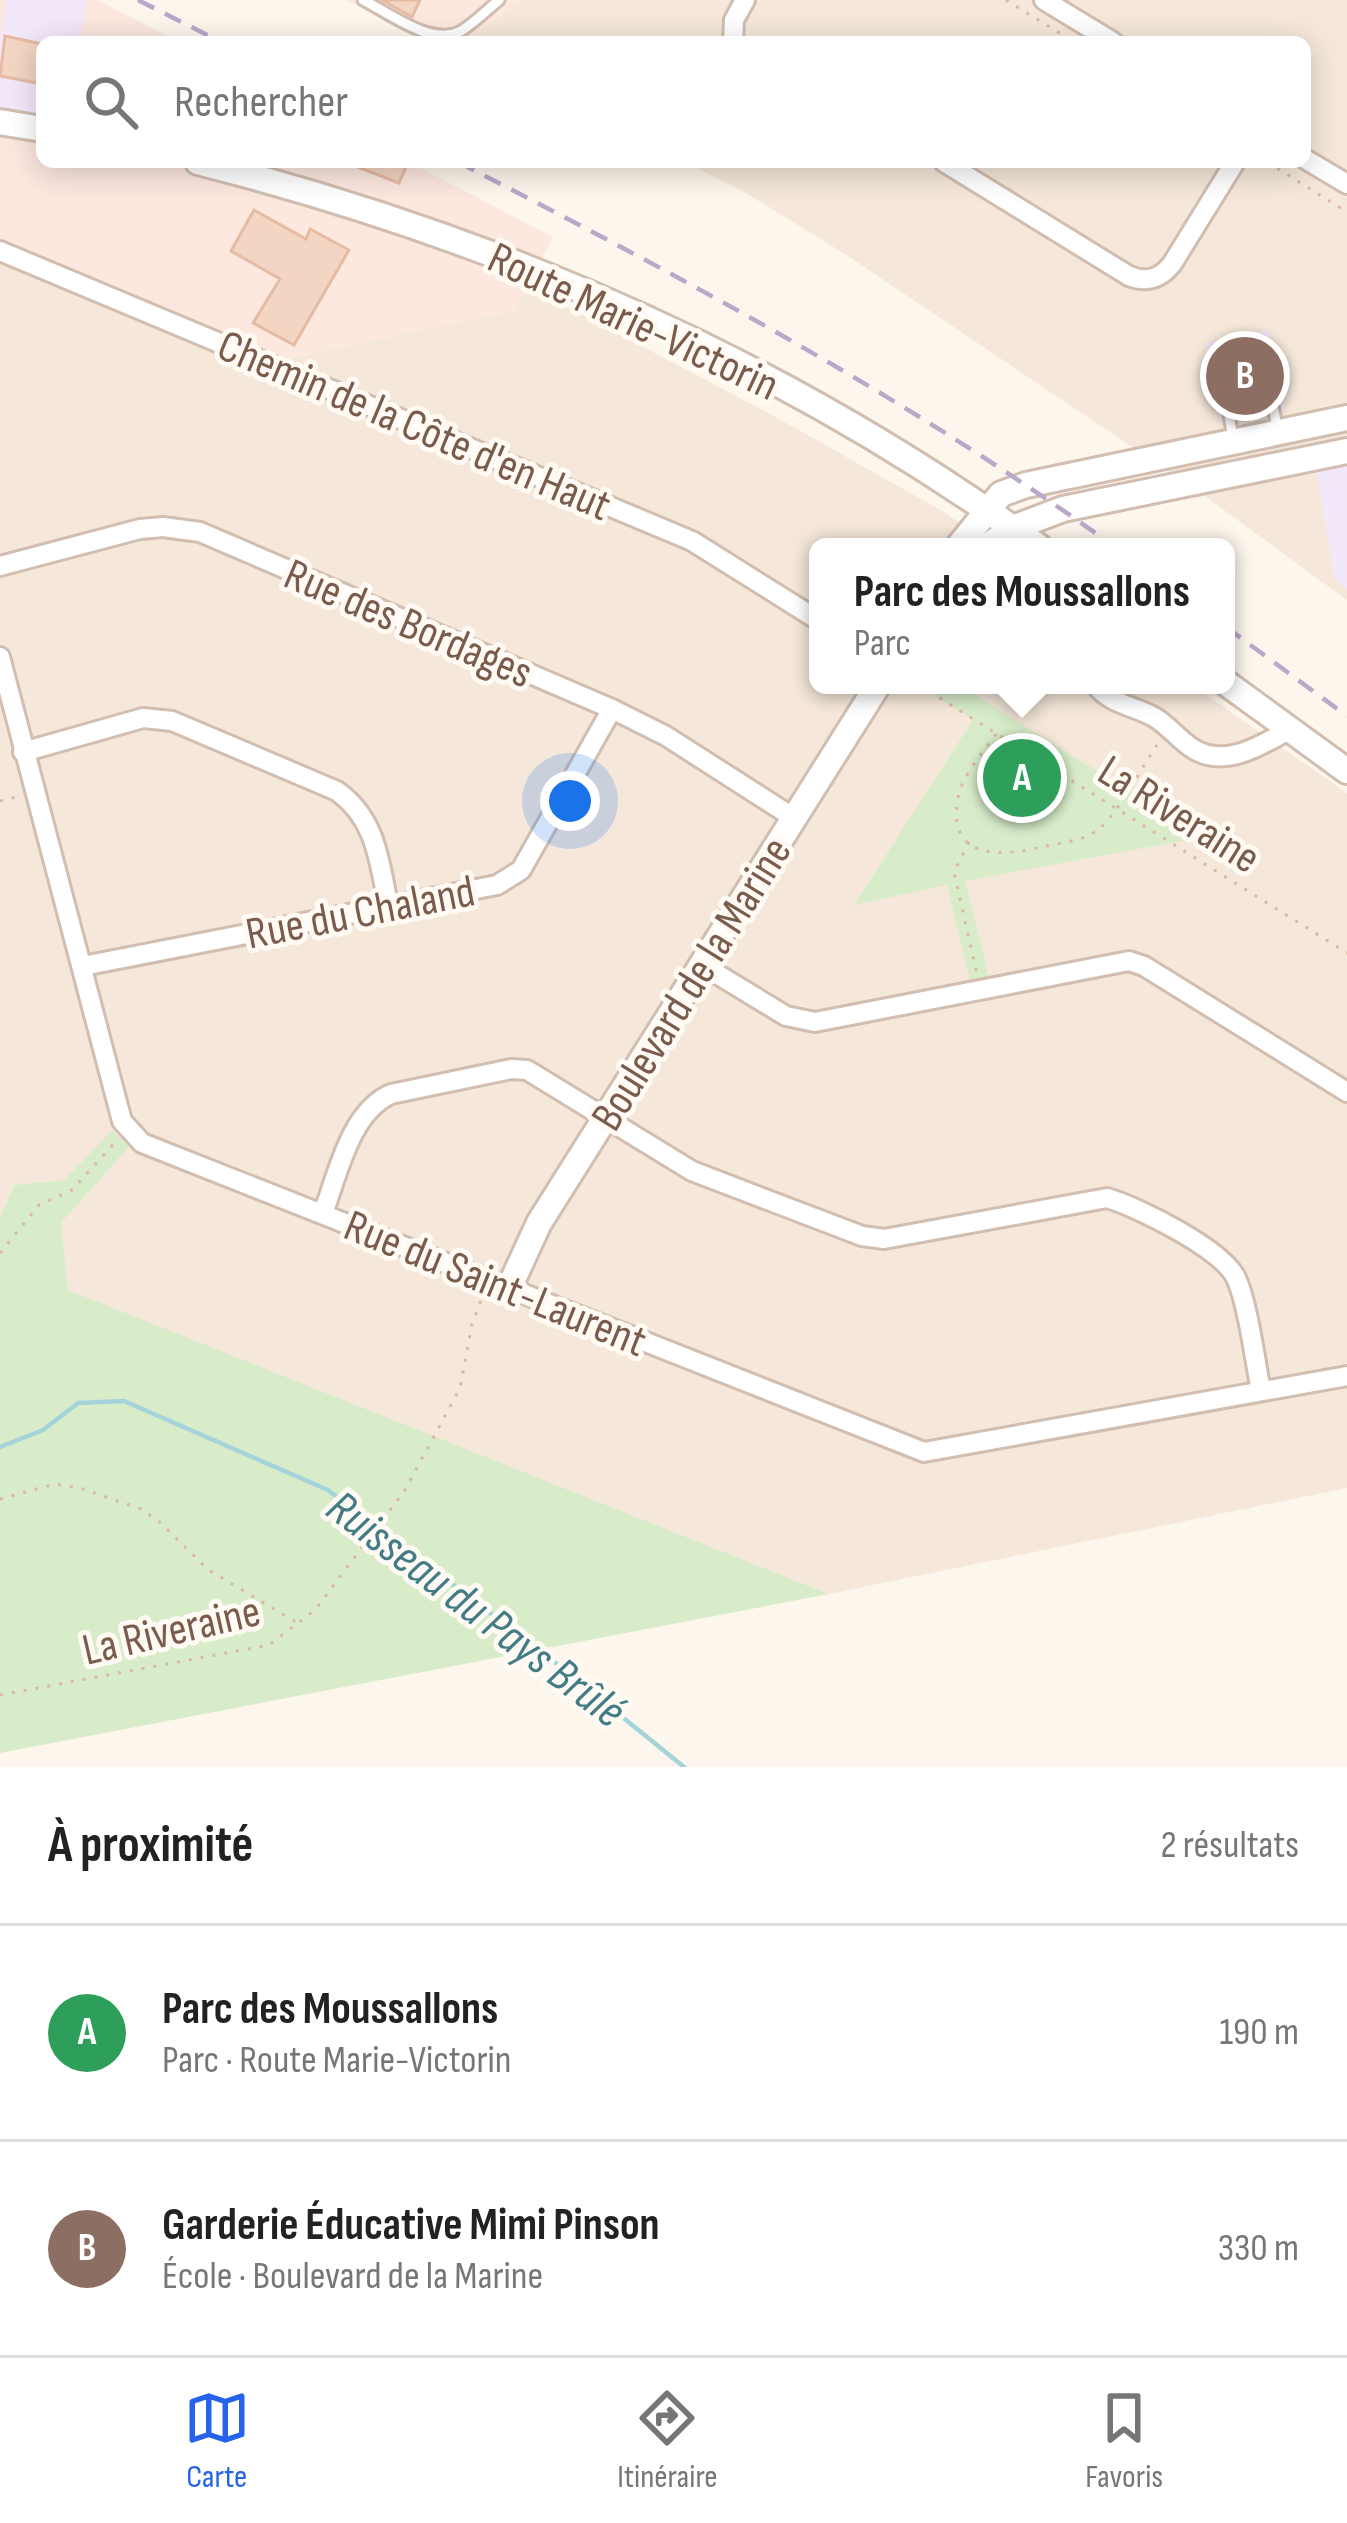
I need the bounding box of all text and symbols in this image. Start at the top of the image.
search box [36,36,1311,168]
icon: search [78,69,144,135]
text: Rechercher [174,75,348,130]
street label: Route Marie-Victorin [479,231,787,414]
street label: Chemin de la Côte d'en Haut [209,319,619,534]
pin: B [1206,331,1284,421]
popup [809,538,1235,694]
street label: Rue des Bordages [276,547,540,701]
text: Parc des Moussallons [854,565,1190,620]
text: Parc [854,620,911,667]
pin: A [983,733,1061,823]
street label: La Riveraine [1087,744,1270,886]
your location [540,771,600,831]
street label: Boulevard de la Marine [580,828,804,1141]
street label: Rue du Chaland [241,864,479,963]
street label: Rue du Saint-Laurent [336,1199,654,1370]
water label: Ruisseau du Pays Brûlé [315,1479,636,1741]
street label: La Riveraine [77,1584,266,1679]
text: À proximité [48,1815,253,1876]
text: 2 résultats [1161,1822,1299,1869]
text: Parc des Moussallons [162,1982,498,2037]
text: A [78,2009,96,2056]
text: 190 m [1219,2009,1299,2056]
text: Parc · Route Marie-Victorin [162,2037,512,2084]
text: Garderie Éducative Mimi Pinson [162,2198,660,2253]
text: B [78,2225,96,2272]
text: 330 m [1218,2225,1299,2272]
text: École · Boulevard de la Marine [162,2253,543,2300]
tab: Carte [184,2385,250,2497]
tab: Itinéraire [617,2385,718,2497]
tab: Favoris [1085,2385,1163,2497]

